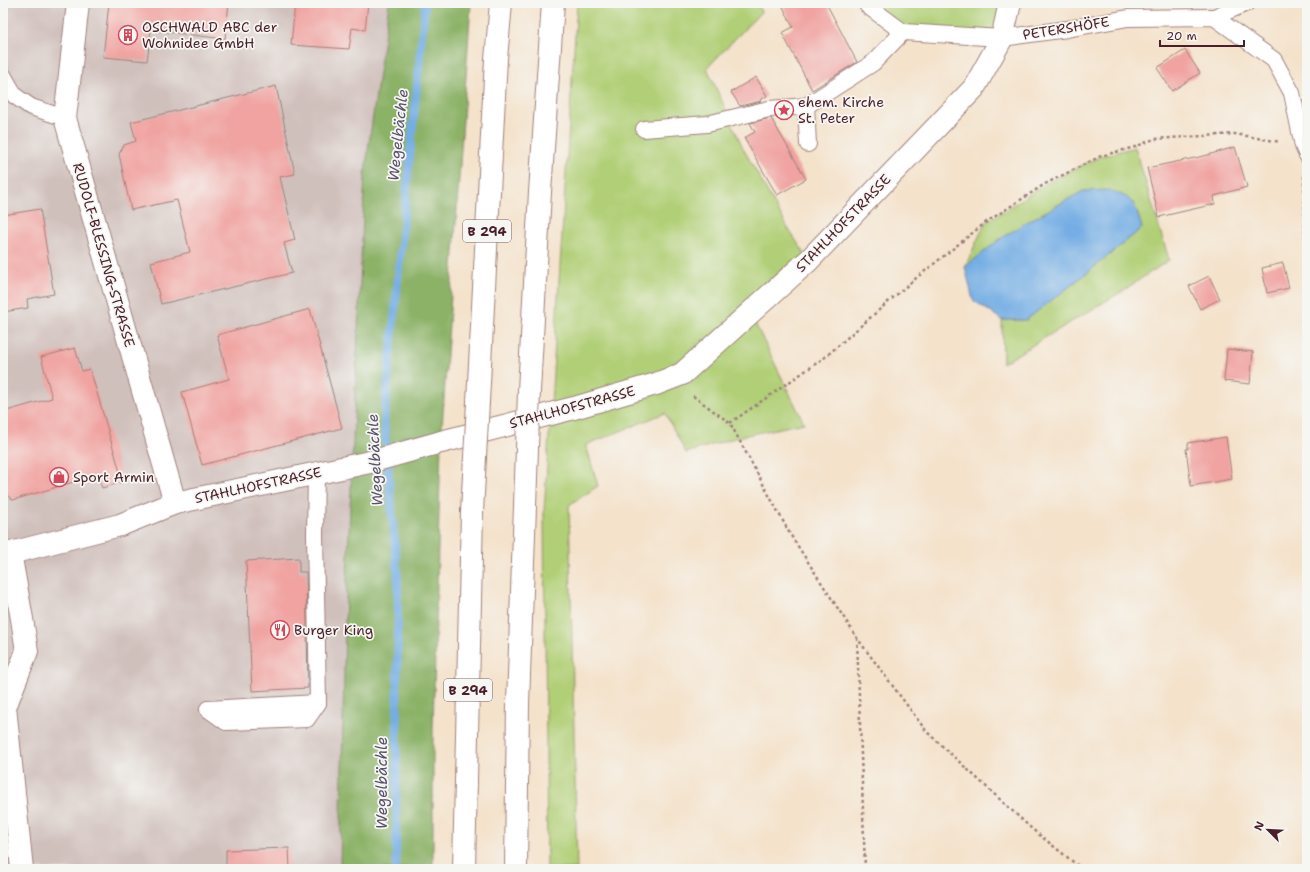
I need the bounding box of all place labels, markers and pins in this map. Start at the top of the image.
place label: OSCHWALD ABC der Wohnidee GmbH [142,18,278,52]
building icon: OSCHWALD ABC der Wohnidee GmbH [117,24,139,46]
place label: ehem. Kirche St. Peter [798,93,884,127]
place icon: ehem. Kirche St. Peter [773,99,795,121]
shop icon: Sport Armin [48,466,70,488]
place label: Sport Armin [73,468,155,486]
restaurant icon: Burger King [269,619,291,641]
place label: Burger King [294,621,373,639]

